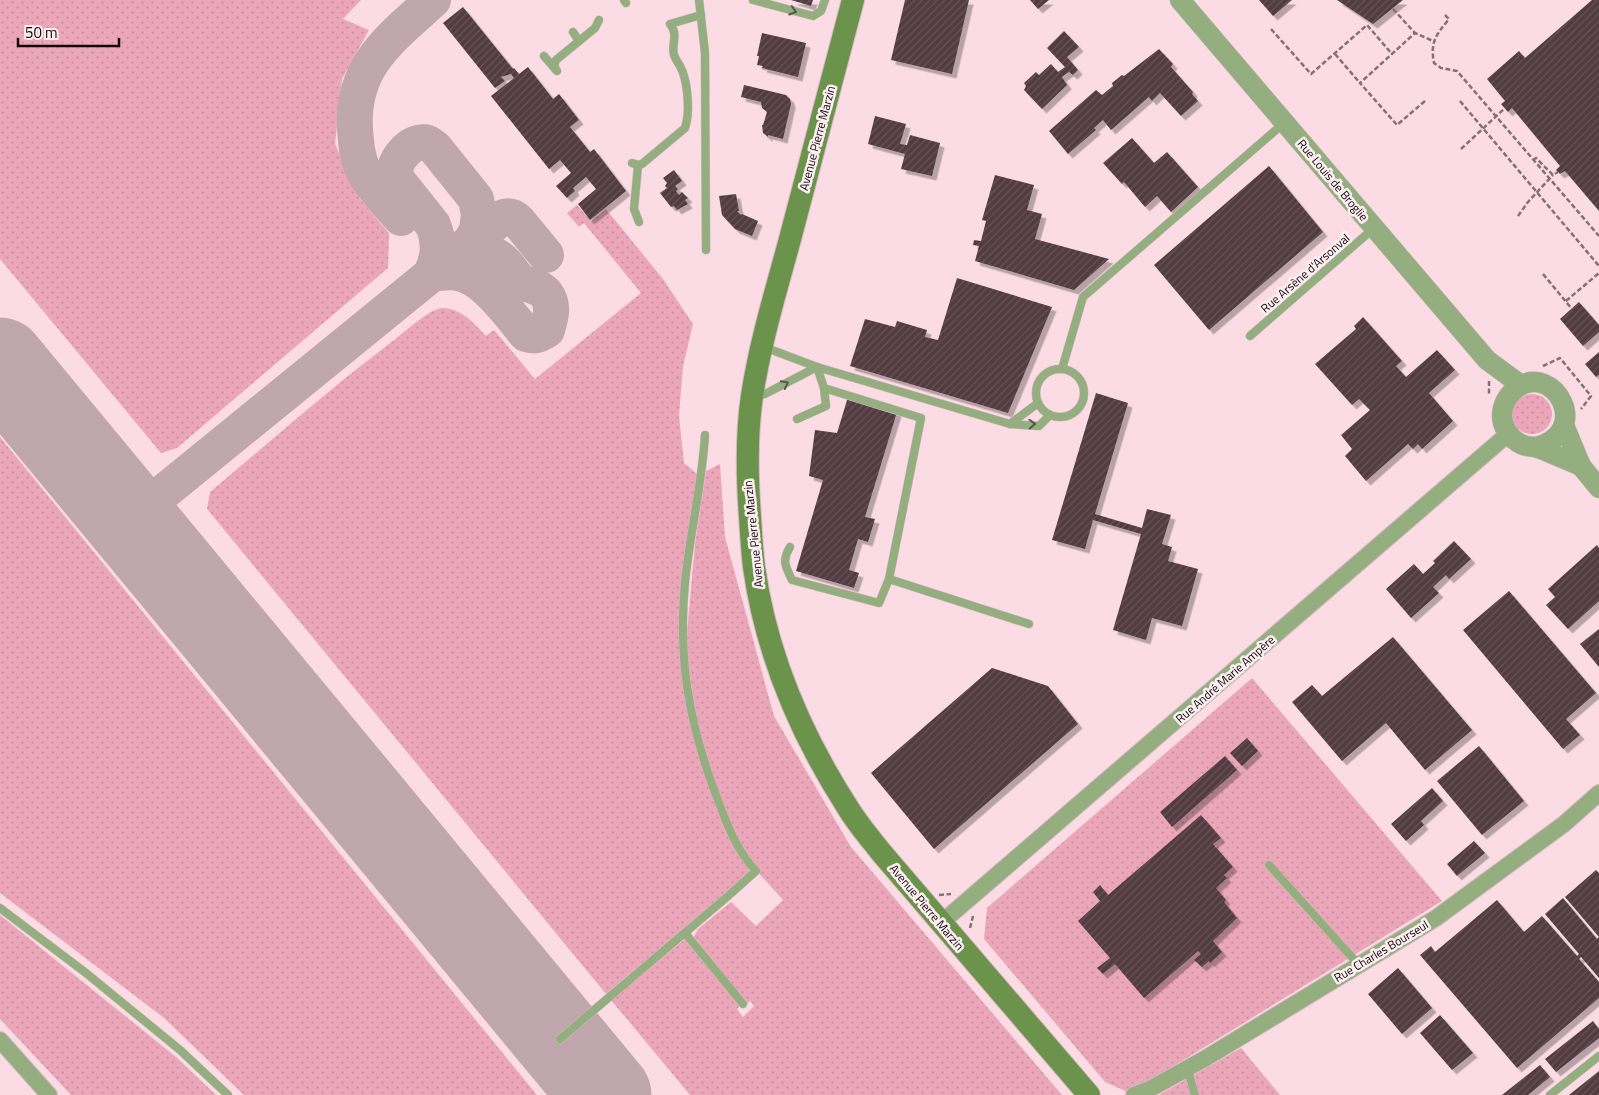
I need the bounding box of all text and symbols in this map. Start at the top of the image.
one-way arrow [789,6,797,16]
scale bar [18,15,119,47]
text: 50 m [25,21,58,44]
street label: Avenue Pierre Marzin [794,84,840,192]
street label: Rue Louis de Broglie [1293,135,1373,225]
street label: Rue Arsène d'Arsonval [1256,229,1354,317]
one-way arrow [780,380,789,390]
one-way arrow [1028,419,1036,430]
street label: Avenue Pierre Marzin [738,479,768,589]
street label: Rue André Marie Ampère [1171,630,1279,728]
street label: Avenue Pierre Marzin [885,860,969,954]
street label: Rue Charles Bourseul [1330,915,1432,987]

